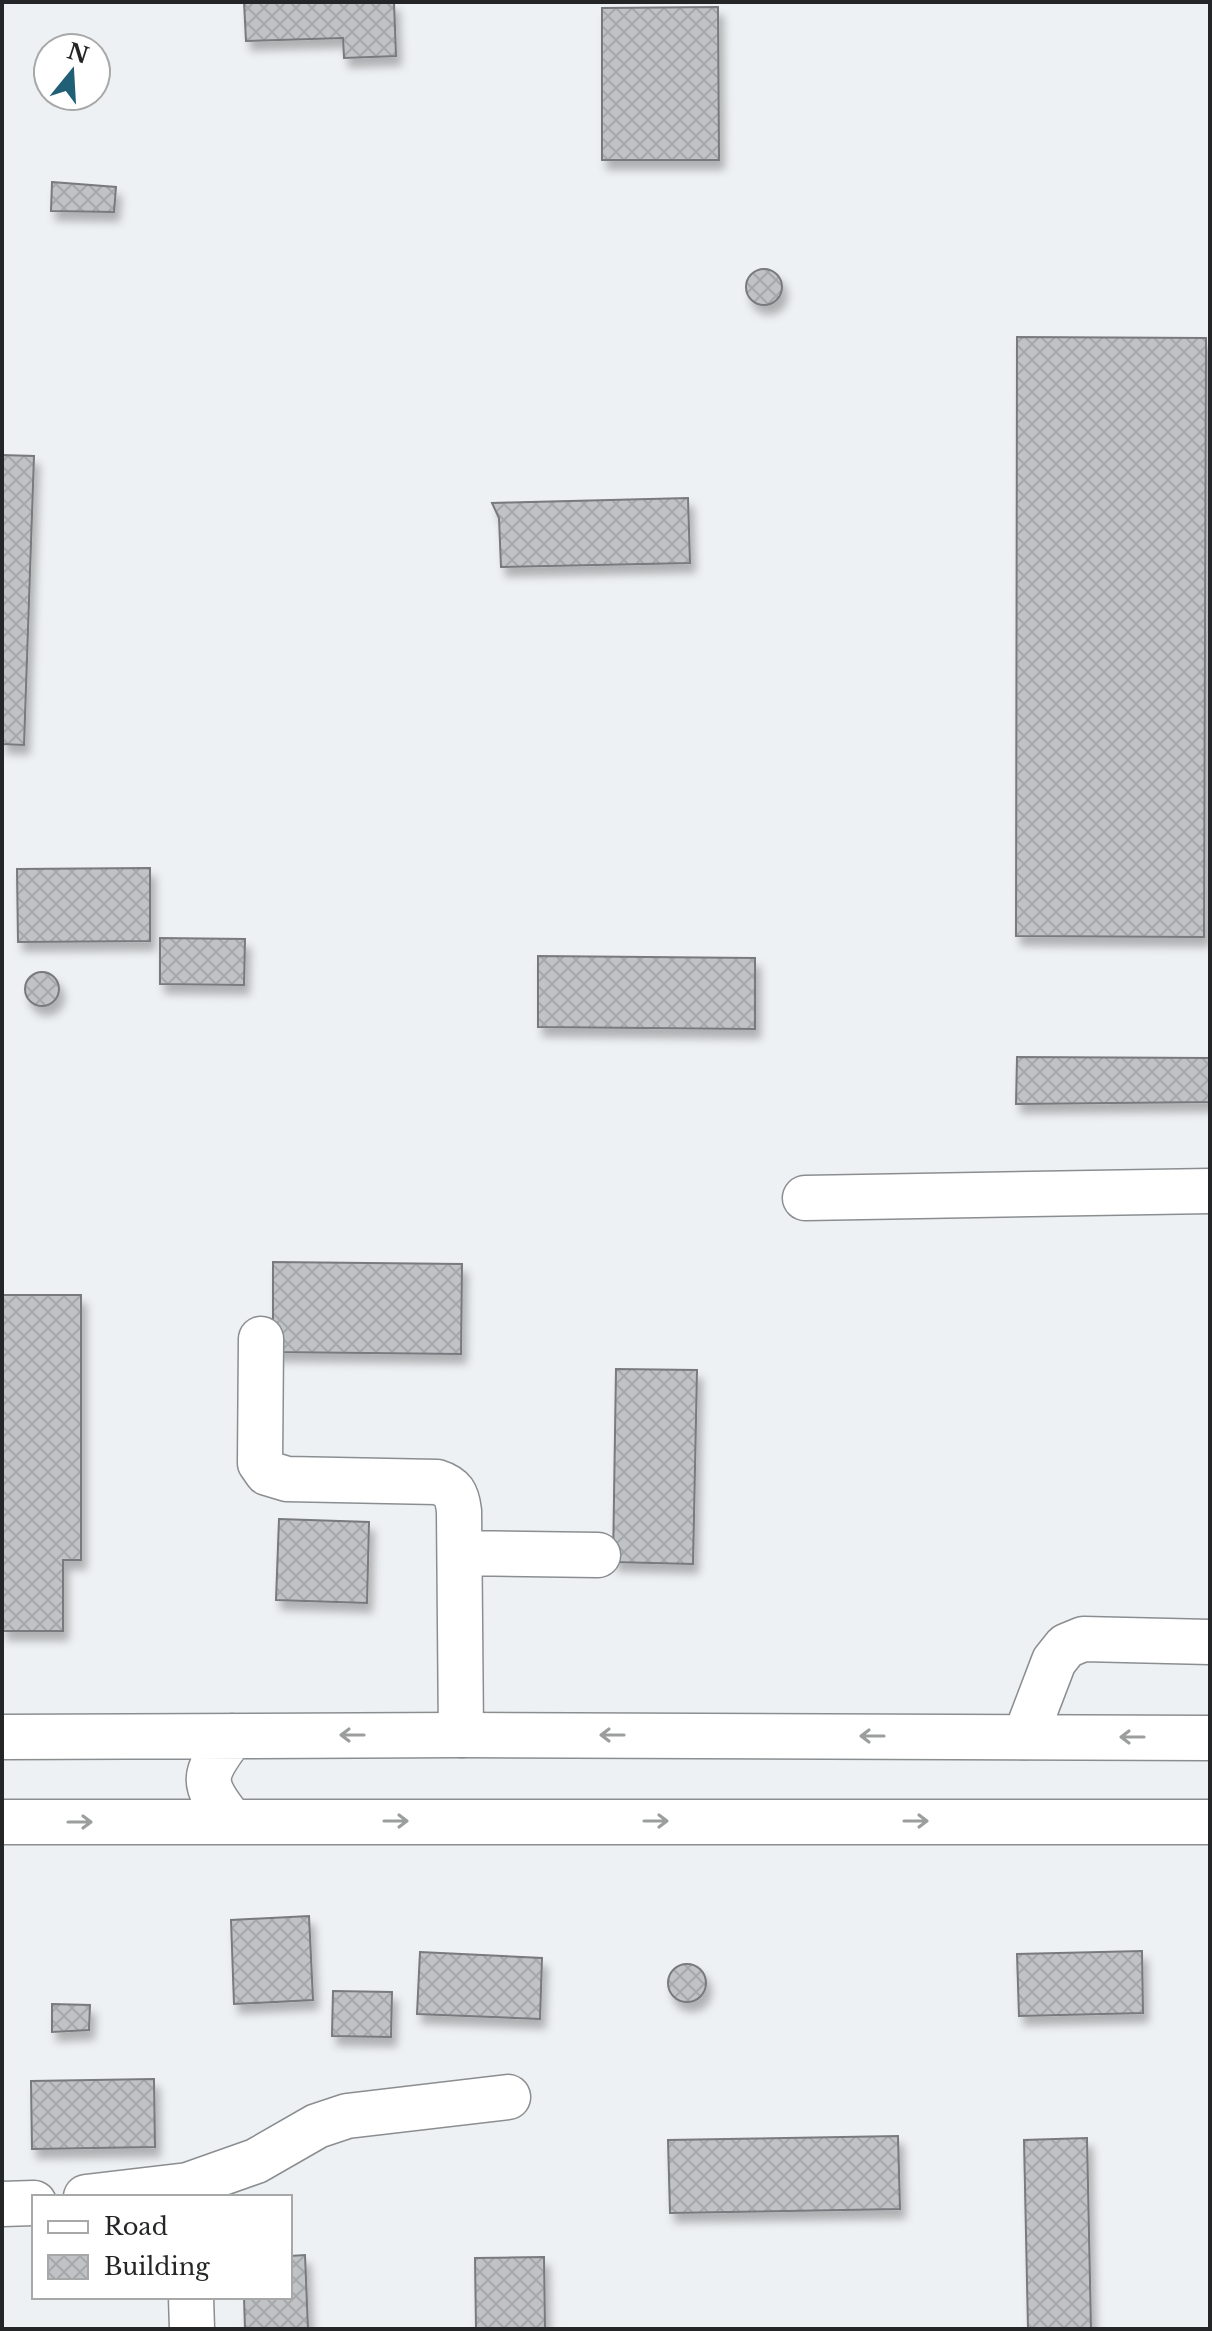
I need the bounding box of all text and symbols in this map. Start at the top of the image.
north arrow [32,32,112,112]
text: N [64,37,92,70]
one-way arrow [339,1727,366,1743]
one-way arrow [599,1727,626,1743]
one-way arrow [859,1728,886,1744]
one-way arrow [1119,1730,1146,1745]
one-way arrow [382,1813,409,1829]
one-way arrow [642,1813,669,1829]
one-way arrow [902,1813,929,1829]
one-way arrow [66,1814,93,1830]
legend [32,2195,292,2299]
text: Road [104,2212,168,2241]
text: Building [104,2252,210,2281]

